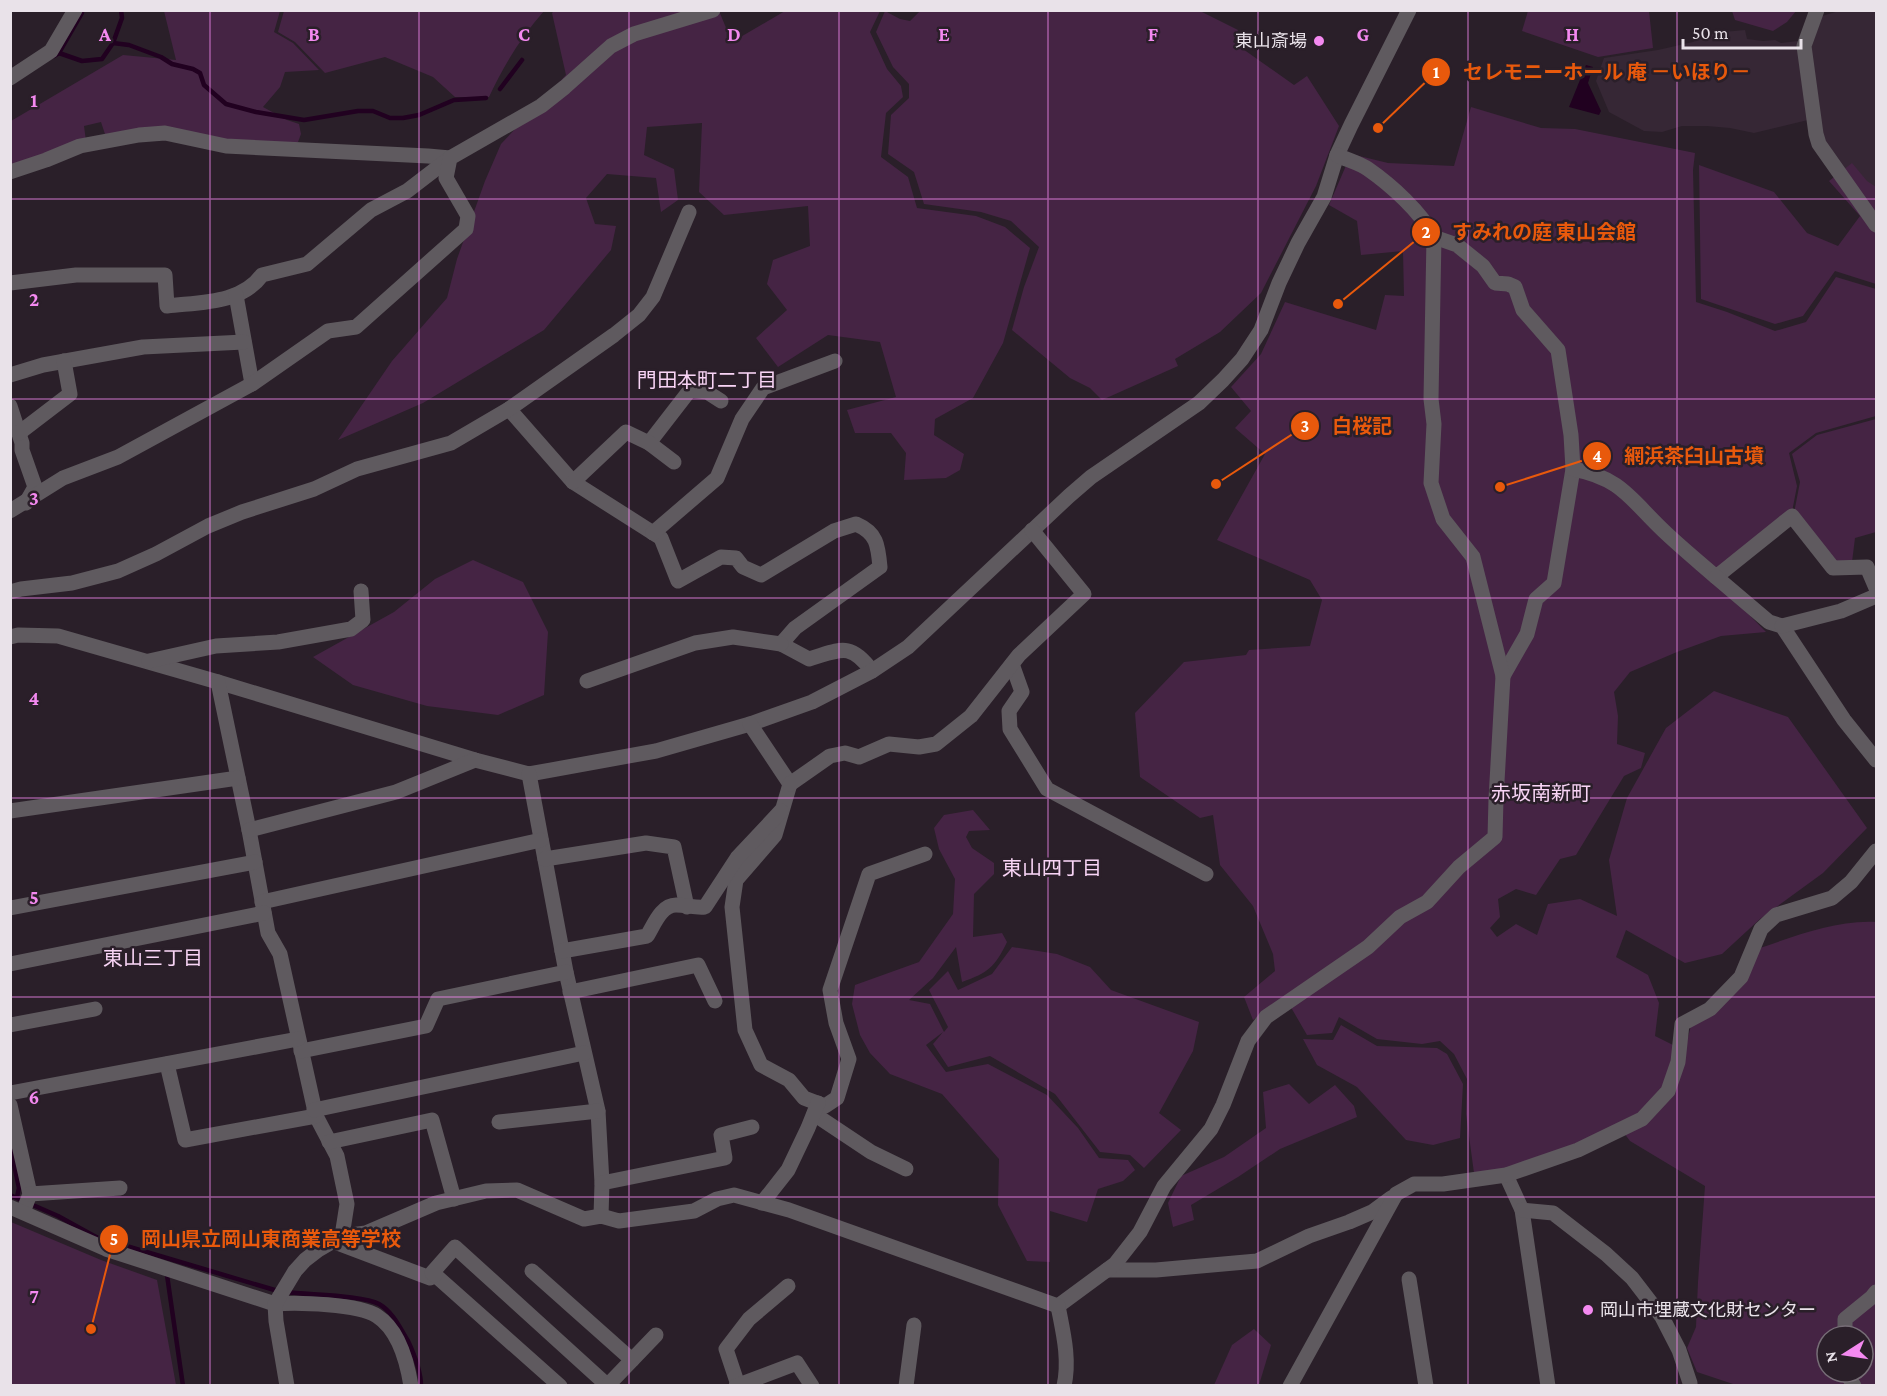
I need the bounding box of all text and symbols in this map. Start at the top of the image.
scale bar [1683,12,1802,50]
text: A [98,23,112,45]
text: B [308,23,320,45]
text: C [518,23,530,45]
text: D [727,23,741,45]
text: E [938,23,950,45]
text: F [1148,23,1159,45]
text: G [1357,23,1370,45]
text: H [1565,23,1579,45]
text: 50 m [1692,23,1729,43]
place label: 東山斎場 [1235,31,1307,51]
marker: 東山斎場 [1312,34,1326,48]
callout: セレモニーホール 庵 －いほり－ [1421,53,1762,91]
text: セレモニーホール 庵 －いほり－ [1463,61,1751,83]
text: 1 [1433,62,1440,82]
text: 1 [30,89,38,111]
callout: すみれの庭 東山会館 [1411,213,1648,251]
text: すみれの庭 東山会館 [1452,221,1636,243]
text: 2 [1421,222,1431,242]
text: 2 [29,288,39,310]
district label: 門田本町二丁目 [637,369,777,391]
callout: 白桜記 [1290,407,1404,445]
text: 白桜記 [1332,415,1392,437]
text: 3 [1301,416,1309,436]
callout: 網浜茶臼山古墳 [1582,437,1776,475]
text: 網浜茶臼山古墳 [1624,445,1764,467]
text: 4 [1592,446,1602,466]
text: 3 [29,487,39,509]
text: 4 [29,687,40,709]
district label: 赤坂南新町 [1491,782,1591,804]
district label: 東山四丁目 [1002,857,1102,879]
text: 5 [29,886,39,908]
district label: 東山三丁目 [103,947,203,969]
text: 6 [29,1086,39,1108]
callout: 岡山県立岡山東商業高等学校 [99,1220,413,1258]
text: 岡山県立岡山東商業高等学校 [141,1228,401,1250]
text: 5 [110,1229,118,1249]
text: 7 [29,1285,39,1307]
place label: 岡山市埋蔵文化財センター [1600,1300,1816,1320]
marker: 岡山市埋蔵文化財センター [1581,1303,1595,1317]
north arrow [1815,1324,1875,1384]
text: N [1821,1350,1840,1364]

